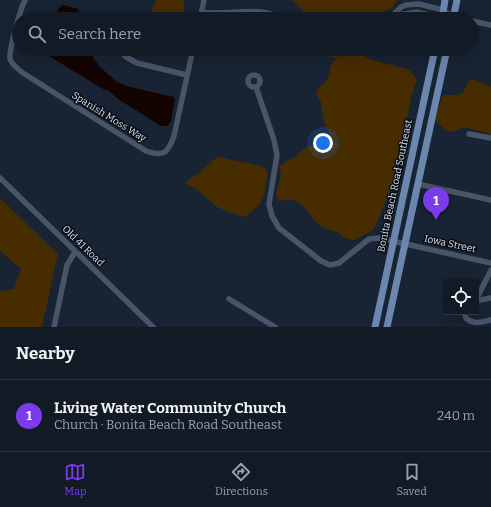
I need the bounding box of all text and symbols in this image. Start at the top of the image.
search box [12,12,479,56]
icon: search [26,23,48,45]
text: Search here [58,25,141,43]
street label: Spanish Moss Way [70,89,149,145]
street label: Bonita Beach Road Southeast [375,118,415,253]
your location [313,133,333,153]
pin: 1 [423,187,449,220]
street label: Old 41 Road [60,223,106,269]
street label: Iowa Street [423,233,477,255]
map controls [443,279,479,315]
button: locate [443,279,479,315]
text: Nearby [16,343,75,364]
text: Living Water Community Church [54,399,286,417]
text: 1 [26,408,32,423]
text: 240 m [437,408,475,423]
text: Church · Bonita Beach Road Southeast [54,417,282,432]
tab: Map [64,461,86,498]
tab: Directions [215,461,268,498]
tab: Saved [396,461,427,498]

